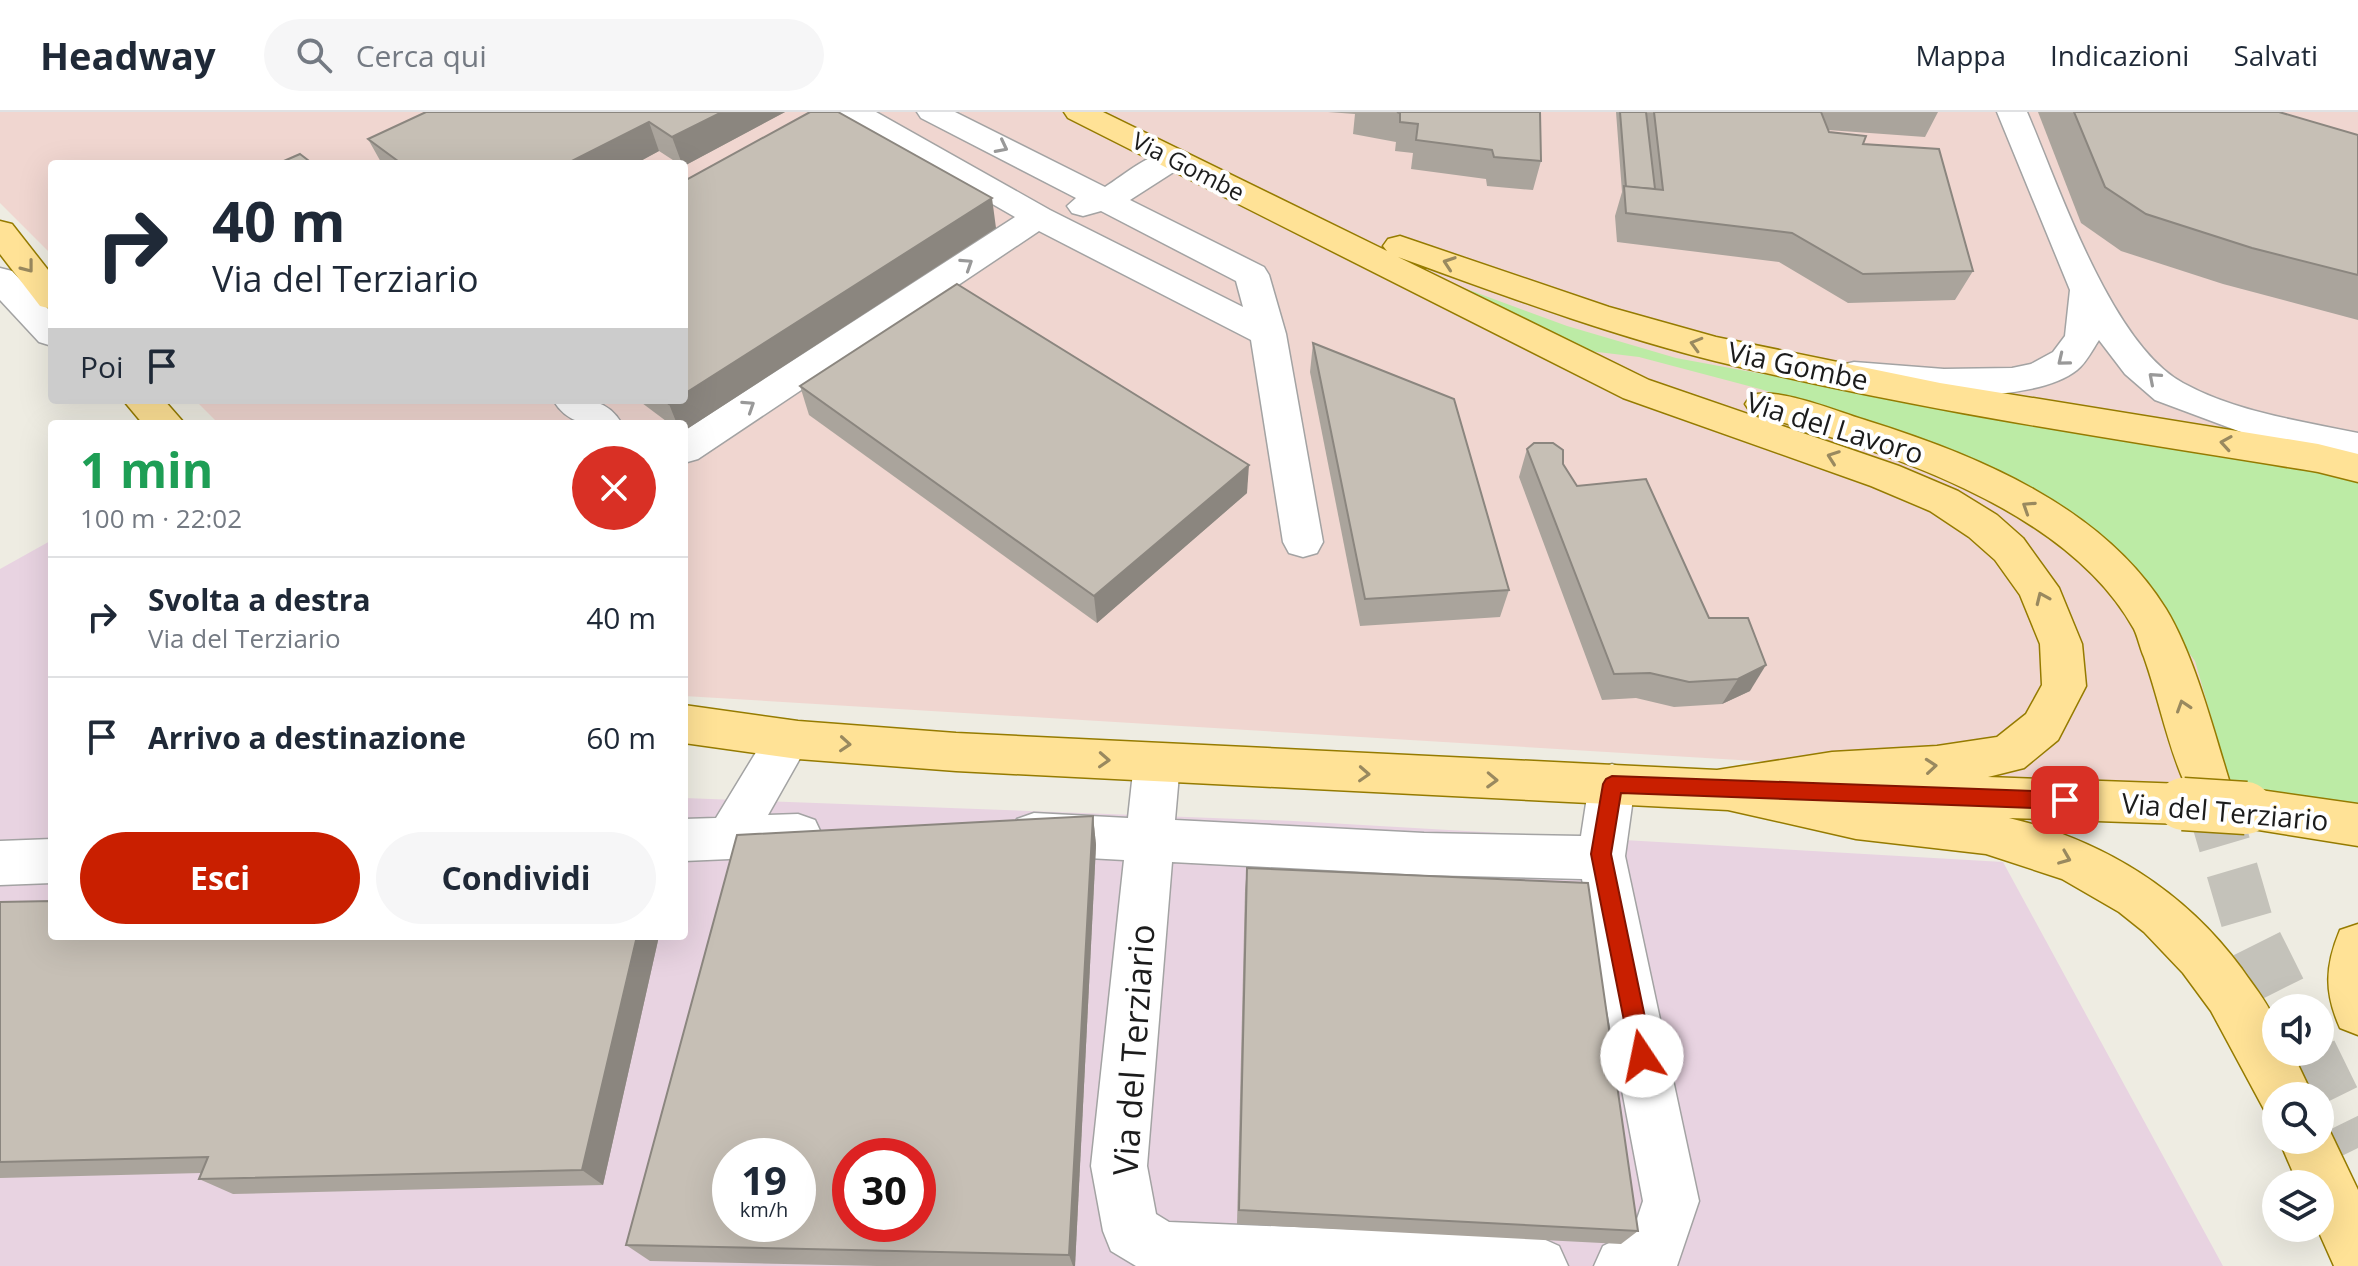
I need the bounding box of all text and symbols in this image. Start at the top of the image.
search box [264,19,824,91]
text: Headway [40,29,216,81]
icon: search [292,33,336,77]
text: Cerca qui [356,35,487,76]
text: Mappa [1915,36,2006,74]
text: Indicazioni [2050,36,2189,74]
text: Salvati [2233,36,2318,74]
street label: Via Gombe [1127,123,1251,208]
one-way arrow [993,138,1008,153]
text: 40 m [212,182,346,258]
icon: right [80,192,184,296]
text: Via del Terziario [212,254,479,303]
one-way arrow [1443,256,1457,273]
one-way arrow [18,258,32,273]
one-way arrow [958,258,973,273]
street label: Via Gombe [1725,332,1872,398]
one-way arrow [1689,336,1703,353]
icon: arrive [140,344,184,388]
text: Poi [80,346,124,387]
one-way arrow [2058,350,2073,364]
one-way arrow [2148,374,2163,388]
street label: Via del Lavoro [1742,382,1928,472]
one-way arrow [741,401,755,416]
one-way arrow [2220,435,2233,452]
text: 1 min [80,437,213,502]
button: close [572,446,656,530]
one-way arrow [1827,450,1841,467]
text: 100 m · 22:02 [80,500,242,536]
one-way arrow [2022,501,2037,516]
text: Svolta a destra [148,579,371,620]
one-way arrow [2035,592,2051,606]
icon: right [80,595,124,639]
text: 40 m [586,597,656,638]
text: Via del Terziario [148,620,341,656]
one-way arrow [2176,699,2192,713]
icon: arrive [80,715,124,759]
text: Arrivo a destinazione [148,717,466,758]
text: 60 m [586,717,656,758]
one-way arrow [839,735,852,752]
one-way arrow [1098,752,1111,769]
one-way arrow [1925,758,1938,775]
one-way arrow [1358,765,1371,782]
pin [2031,766,2099,834]
one-way arrow [1486,771,1499,788]
icon: arrive [2043,778,2087,822]
street label: Via del Terziario [2120,783,2330,839]
button: Esci [80,832,360,924]
button: Condividi [376,832,656,924]
one-way arrow [2057,849,2071,865]
street label: Via del Terziario [1101,923,1165,1177]
map controls [2262,994,2334,1242]
button: sound [2262,994,2334,1066]
position arrow [1600,1014,1684,1098]
button: search [2262,1082,2334,1154]
speed limit sign: 30 [832,1138,936,1242]
text: 19 [741,1152,787,1207]
button: layers [2262,1170,2334,1242]
text: km/h [740,1196,788,1223]

